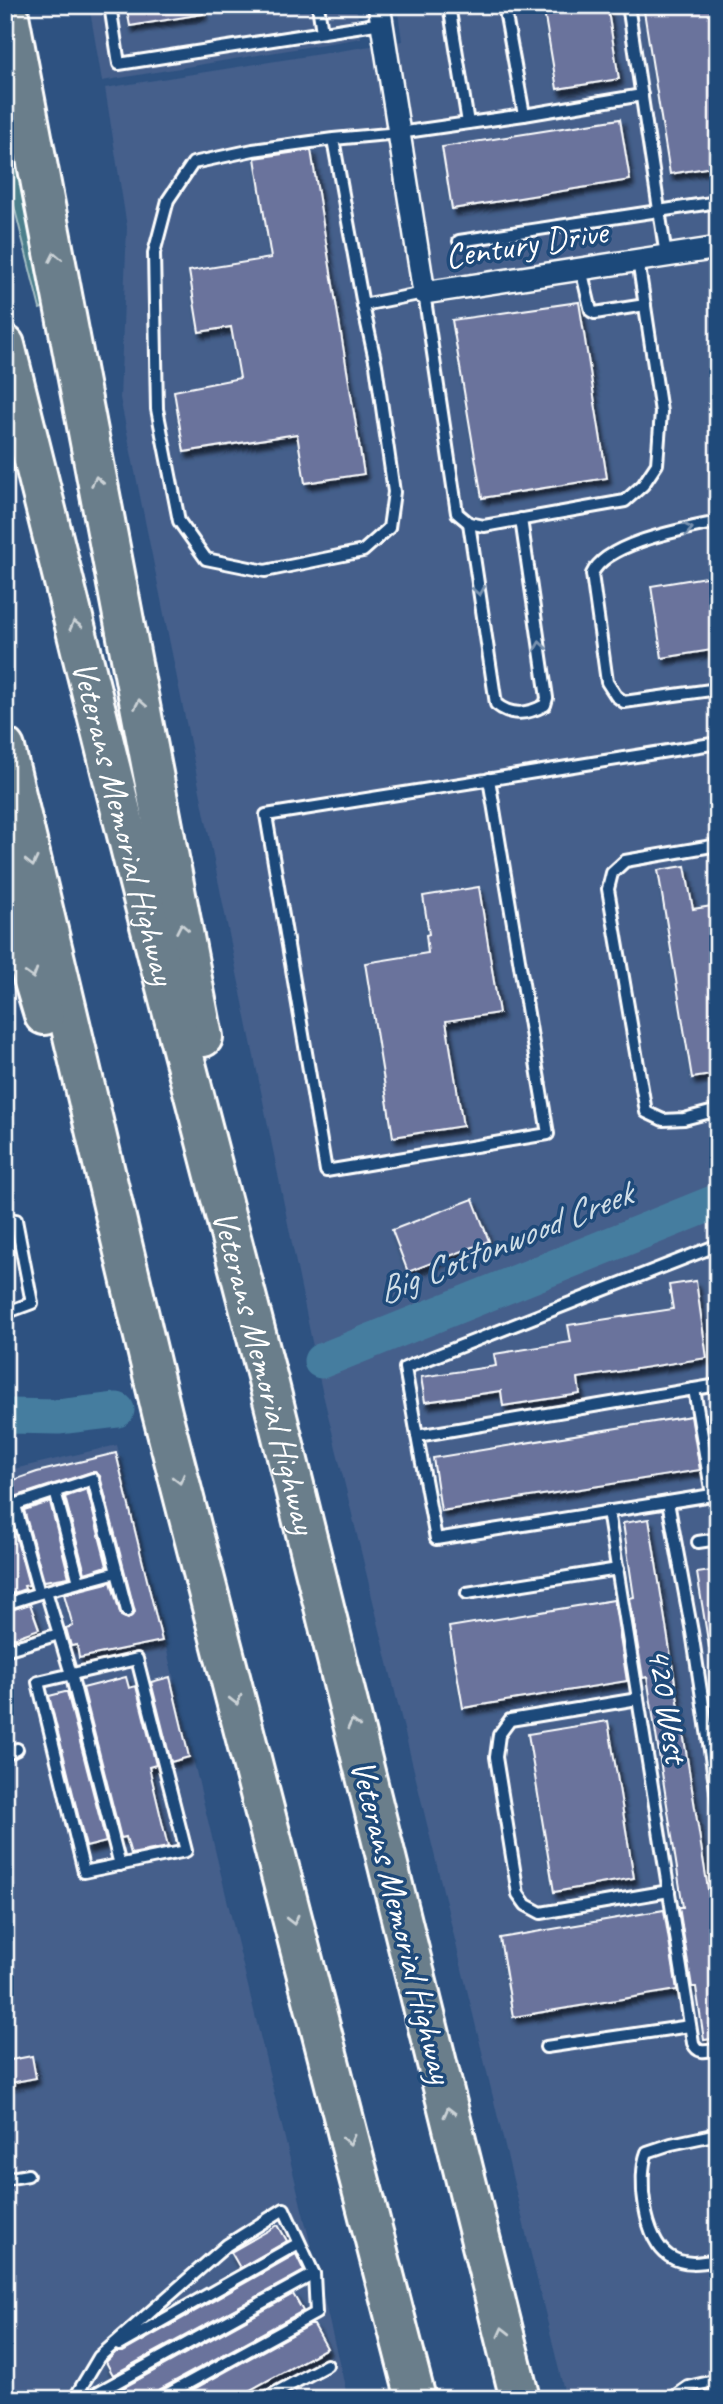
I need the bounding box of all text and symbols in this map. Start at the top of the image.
street label: Century Drive [442,209,613,279]
one-way arrow [48,251,63,263]
one-way arrow [90,475,105,487]
one-way arrow [682,522,694,537]
one-way arrow [471,585,486,597]
one-way arrow [69,620,83,632]
one-way arrow [533,640,548,652]
street label: Veterans Memorial Highway [62,656,187,991]
one-way arrow [133,698,148,710]
one-way arrow [24,856,39,868]
one-way arrow [175,922,190,934]
one-way arrow [23,968,38,980]
water label: Big Cottonwood Creek [370,1167,643,1315]
street label: Veterans Memorial Highway [202,1205,328,1540]
one-way arrow [171,1473,185,1485]
street label: 420 West [637,1644,700,1769]
one-way arrow [228,1694,242,1706]
one-way arrow [347,1718,361,1730]
street label: Veterans Memorial Highway [340,1755,464,2089]
one-way arrow [284,1914,299,1926]
one-way arrow [443,2106,457,2118]
one-way arrow [341,2134,355,2146]
one-way arrow [497,2327,511,2339]

